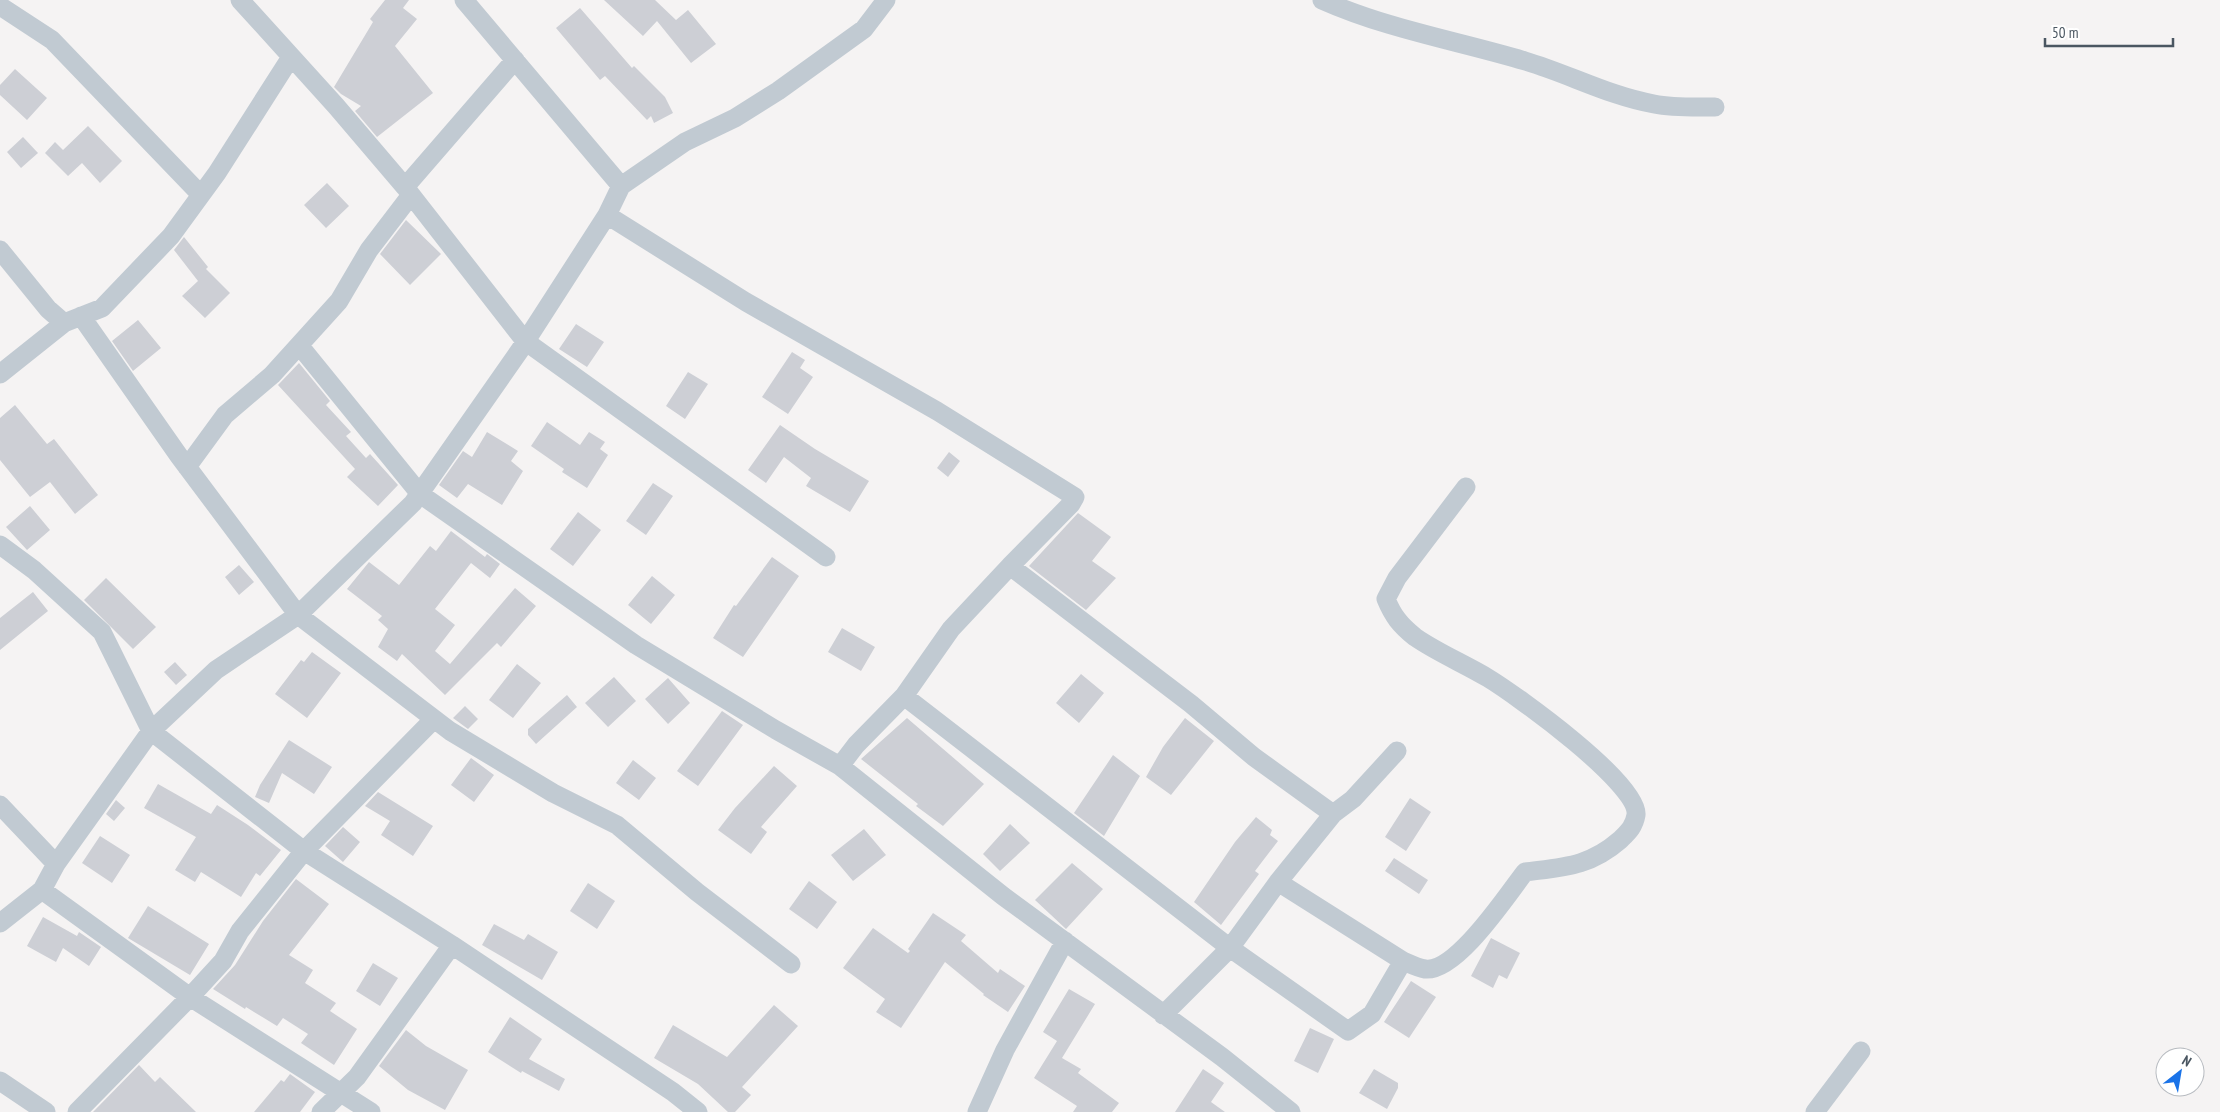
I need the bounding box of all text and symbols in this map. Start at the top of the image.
scale bar [2045,15,2172,47]
text: 50 m [2052,23,2078,42]
north arrow [2155,1047,2205,1097]
text: N [2179,1051,2195,1071]

